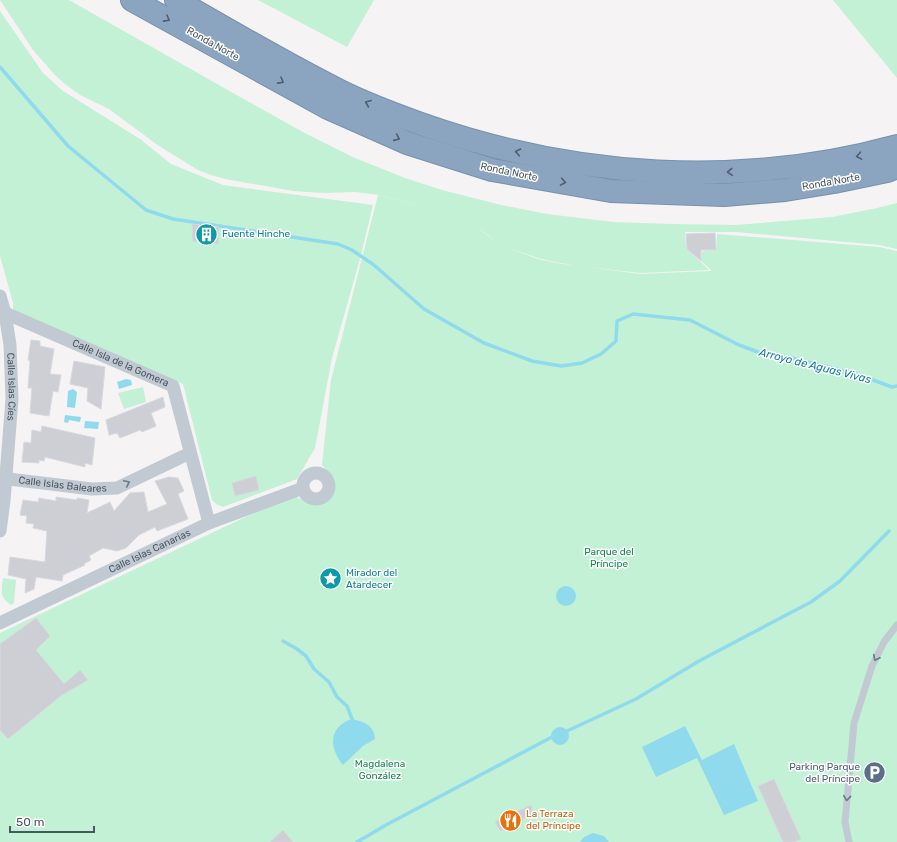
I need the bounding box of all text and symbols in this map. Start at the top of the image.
one-way arrow [163,14,170,21]
street label: Ronda Norte [185,25,242,64]
one-way arrow [276,77,284,84]
one-way arrow [365,100,373,108]
one-way arrow [393,133,401,141]
one-way arrow [515,149,521,157]
one-way arrow [856,151,862,160]
street label: Ronda Norte [479,160,539,184]
one-way arrow [727,168,733,177]
street label: Ronda Norte [801,171,861,193]
one-way arrow [560,178,566,186]
building icon: Fuente Hinche [193,221,219,247]
place label: Fuente Hinche [222,228,291,240]
street label: Calle Isla de la Gomera [70,337,171,389]
water label: Arroyo de Aguas Vivas [757,346,873,386]
street label: Calle Islas Cíes [4,353,18,421]
street label: Calle Islas Baleares [18,474,107,495]
one-way arrow [122,480,130,488]
street label: Calle Islas Canarias [107,527,193,576]
park label: Parque del Príncipe [584,546,634,570]
place icon: Mirador del Atardecer [318,566,344,592]
place label: Mirador del Atardecer [346,567,397,591]
one-way arrow [873,654,880,661]
park label: Magdalena González [355,758,405,782]
parking icon: Parking Parque del Príncipe [862,760,888,786]
place label: Parking Parque del Príncipe [789,761,860,785]
one-way arrow [843,795,852,801]
restaurant icon: La Terraza del Príncipe [498,807,524,833]
scale bar [10,808,94,834]
place label: La Terraza del Príncipe [526,808,581,832]
text: 50 m [16,815,44,829]

